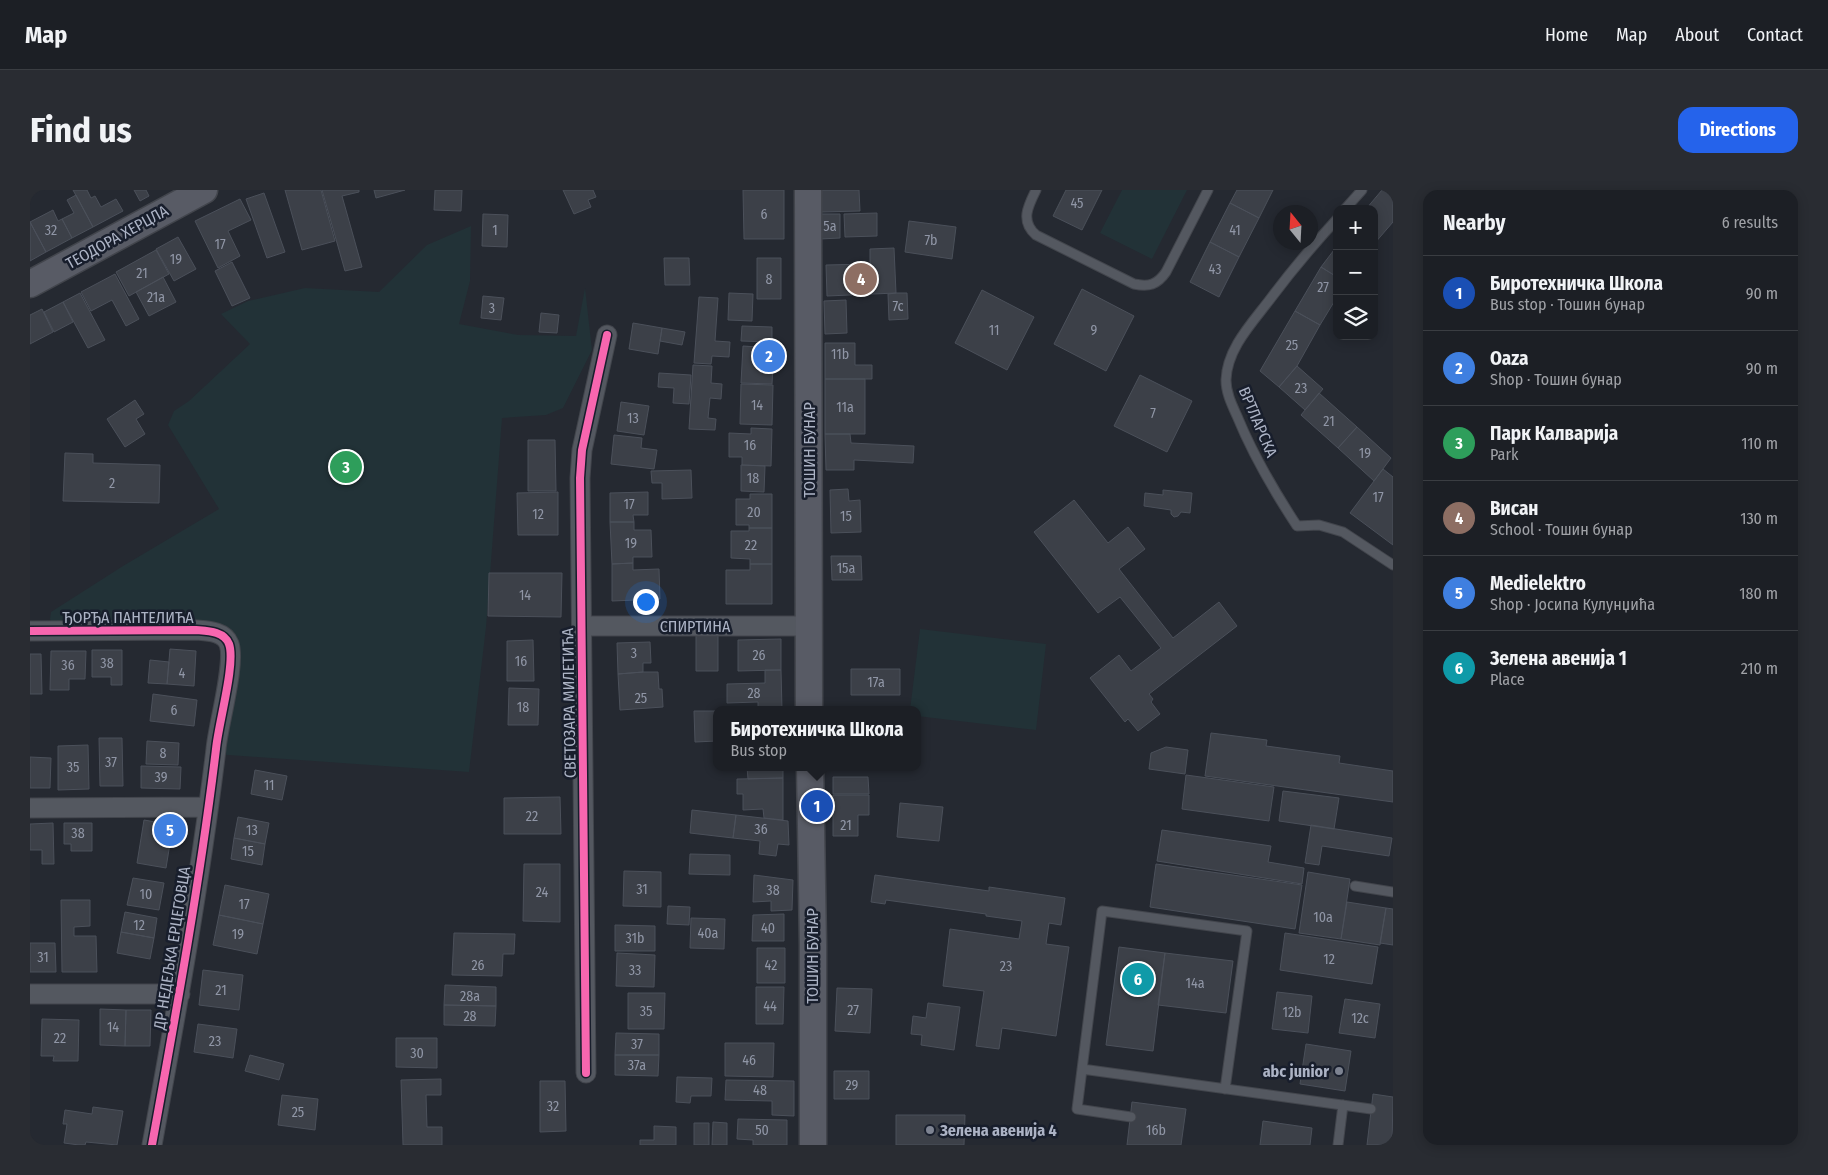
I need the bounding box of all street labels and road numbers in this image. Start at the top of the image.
street label: ТЕОДОРА ХЕРЦЛА [62,201,172,273]
street label: ВРТЛАРСКА [1235,384,1282,461]
street label: ТОШИН БУНАР [800,402,819,498]
street label: ЂОРЂА ПАНТЕЛИЋА [62,608,194,627]
street label: СПИРТИНА [660,617,731,636]
street label: СВЕТОЗАРА МИЛЕТИЋА [558,627,580,778]
street label: ДР НЕДЕЉКА ЕРЦЕГОВЦА [150,865,194,1032]
street label: ТОШИН БУНАР [803,908,822,1004]

